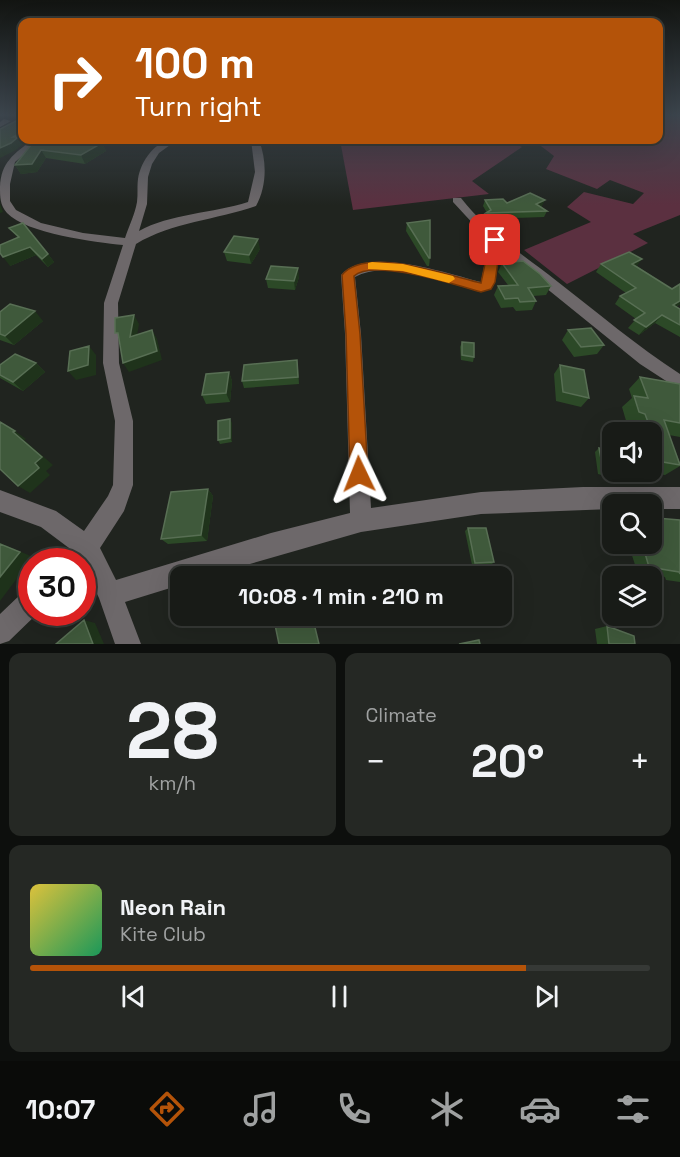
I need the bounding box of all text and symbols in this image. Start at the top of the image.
text: 100 m [135,37,255,90]
icon: right [36,42,114,120]
text: Turn right [135,89,262,124]
pin [469,214,520,265]
icon: arrive [478,223,511,256]
map controls [602,422,662,626]
button: sound [602,422,662,482]
position arrow [327,442,391,506]
button: search [602,494,662,554]
speed limit sign: 30 [18,548,96,626]
button: layers [602,566,662,626]
text: 10:08 · 1 min · 210 m [238,582,444,610]
text: 28 [126,681,219,781]
text: Climate [366,702,437,728]
text: 20° [471,733,545,790]
text: − [366,741,386,783]
text: + [630,741,650,783]
text: km/h [148,770,196,796]
text: Neon Rain [120,893,226,921]
text: Kite Club [120,921,206,947]
icon: previous [117,980,150,1013]
icon: pause [323,980,356,1013]
icon: next [530,980,563,1013]
icon: directions [146,1088,188,1130]
icon: music [240,1088,282,1130]
icon: phone [333,1088,375,1130]
icon: climate [426,1088,468,1130]
icon: car [519,1088,561,1130]
icon: filters [612,1088,654,1130]
text: 10:07 [26,1092,95,1127]

